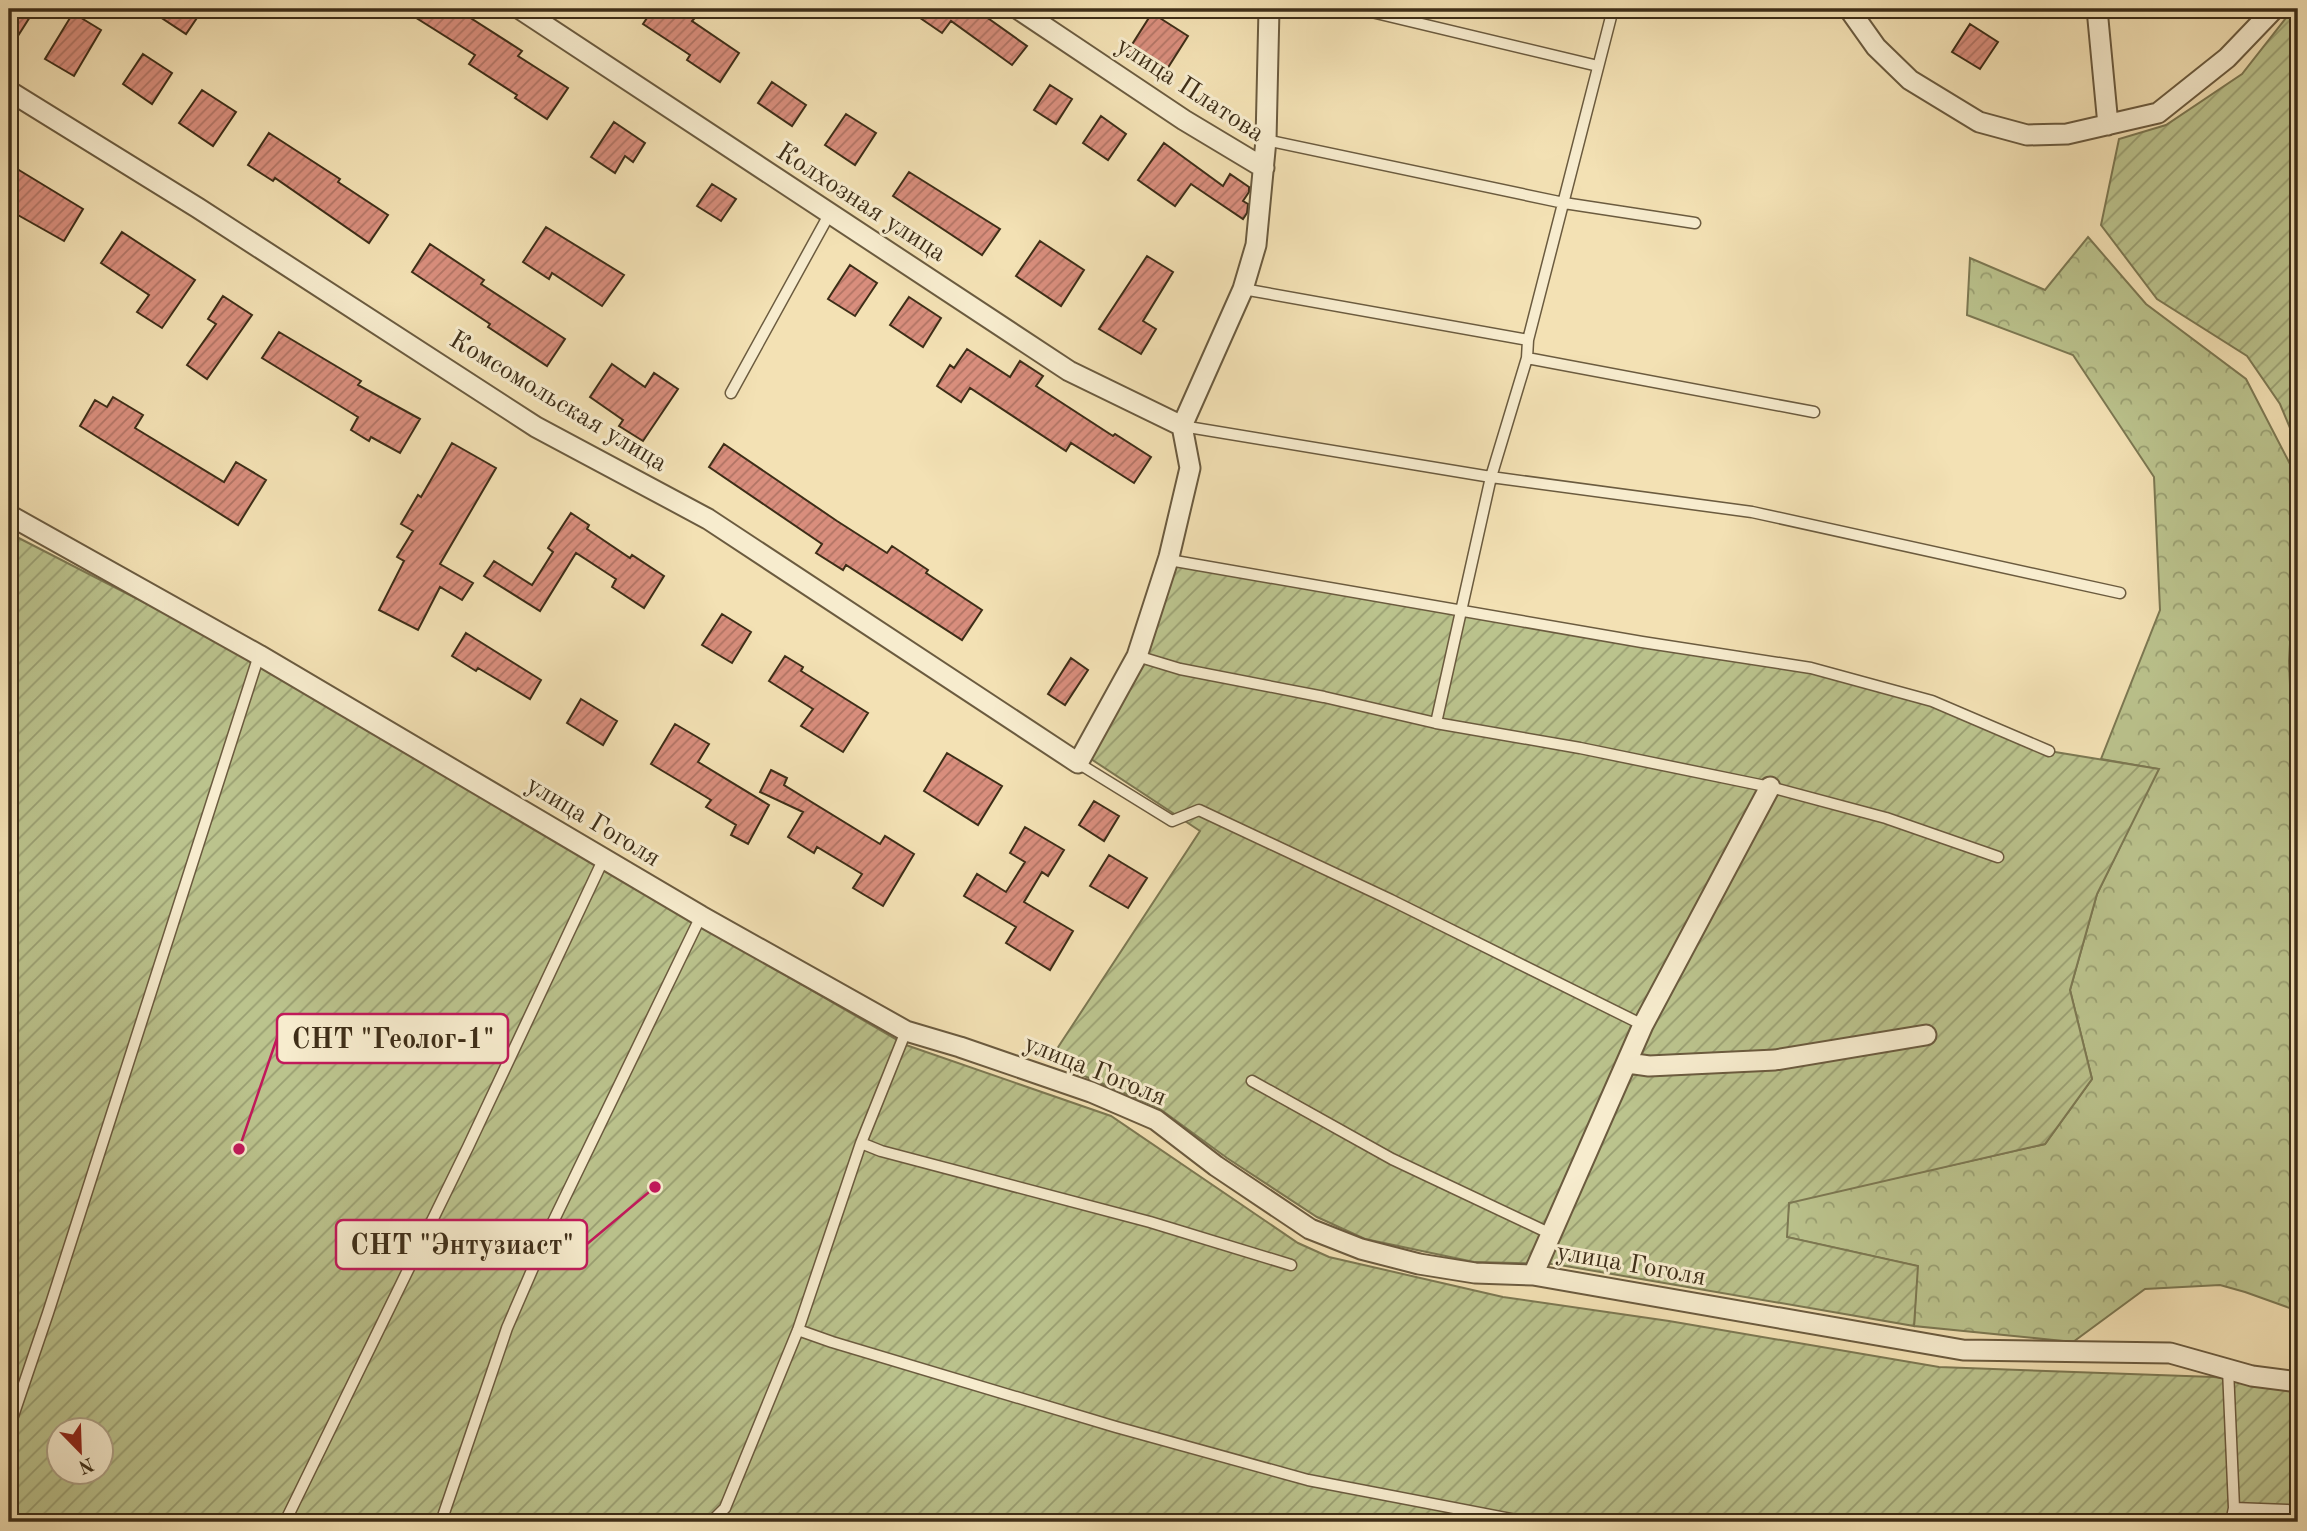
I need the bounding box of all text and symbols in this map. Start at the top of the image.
street label: улица Платова [1111,33,1269,147]
street label: Колхозная улица [772,139,951,267]
street label: Комсомольская улица [445,327,671,477]
street label: улица Гоголя [521,772,665,872]
callout: СНТ "Геолог-1" [277,1014,508,1063]
text: СНТ "Геолог-1" [292,1026,494,1055]
street label: улица Гоголя [1020,1031,1170,1111]
callout: СНТ "Энтузиаст" [336,1220,587,1269]
text: СНТ "Энтузиаст" [350,1232,574,1261]
street label: улица Гоголя [1554,1239,1708,1291]
north arrow [46,1416,116,1486]
text: N [75,1453,96,1476]

